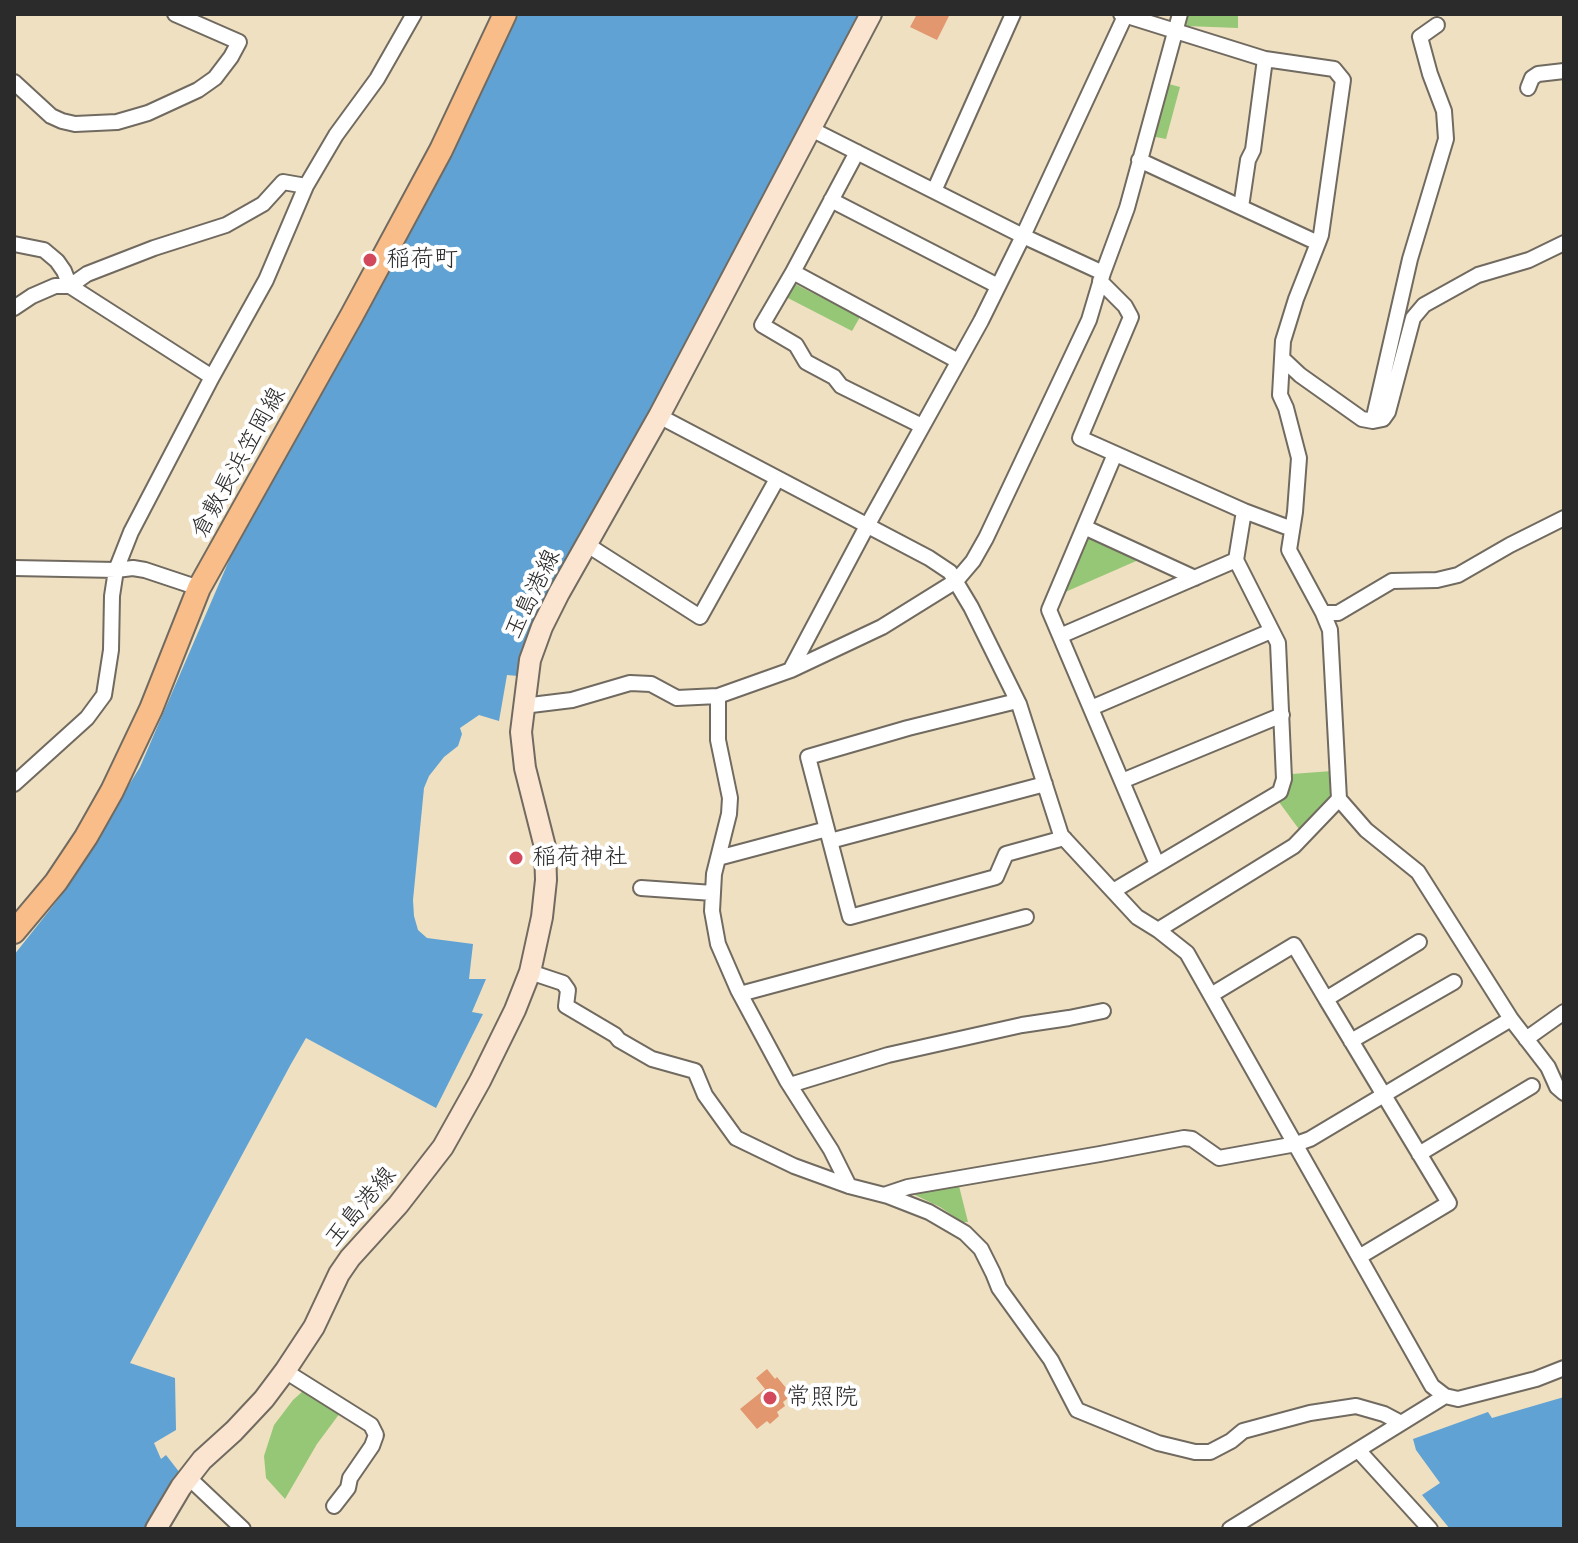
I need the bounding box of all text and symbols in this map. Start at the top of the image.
place label: 稲荷町 [386,246,458,274]
marker: 稲荷町 [361,251,379,269]
street label: 倉敷長浜笠岡線 [186,383,292,543]
street label: 玉島港線 [499,545,567,643]
place label: 稲荷神社 [532,844,628,872]
marker: 稲荷神社 [507,849,525,867]
street label: 玉島港線 [319,1161,403,1253]
place label: 常照院 [786,1384,858,1412]
marker: 常照院 [761,1389,779,1407]

